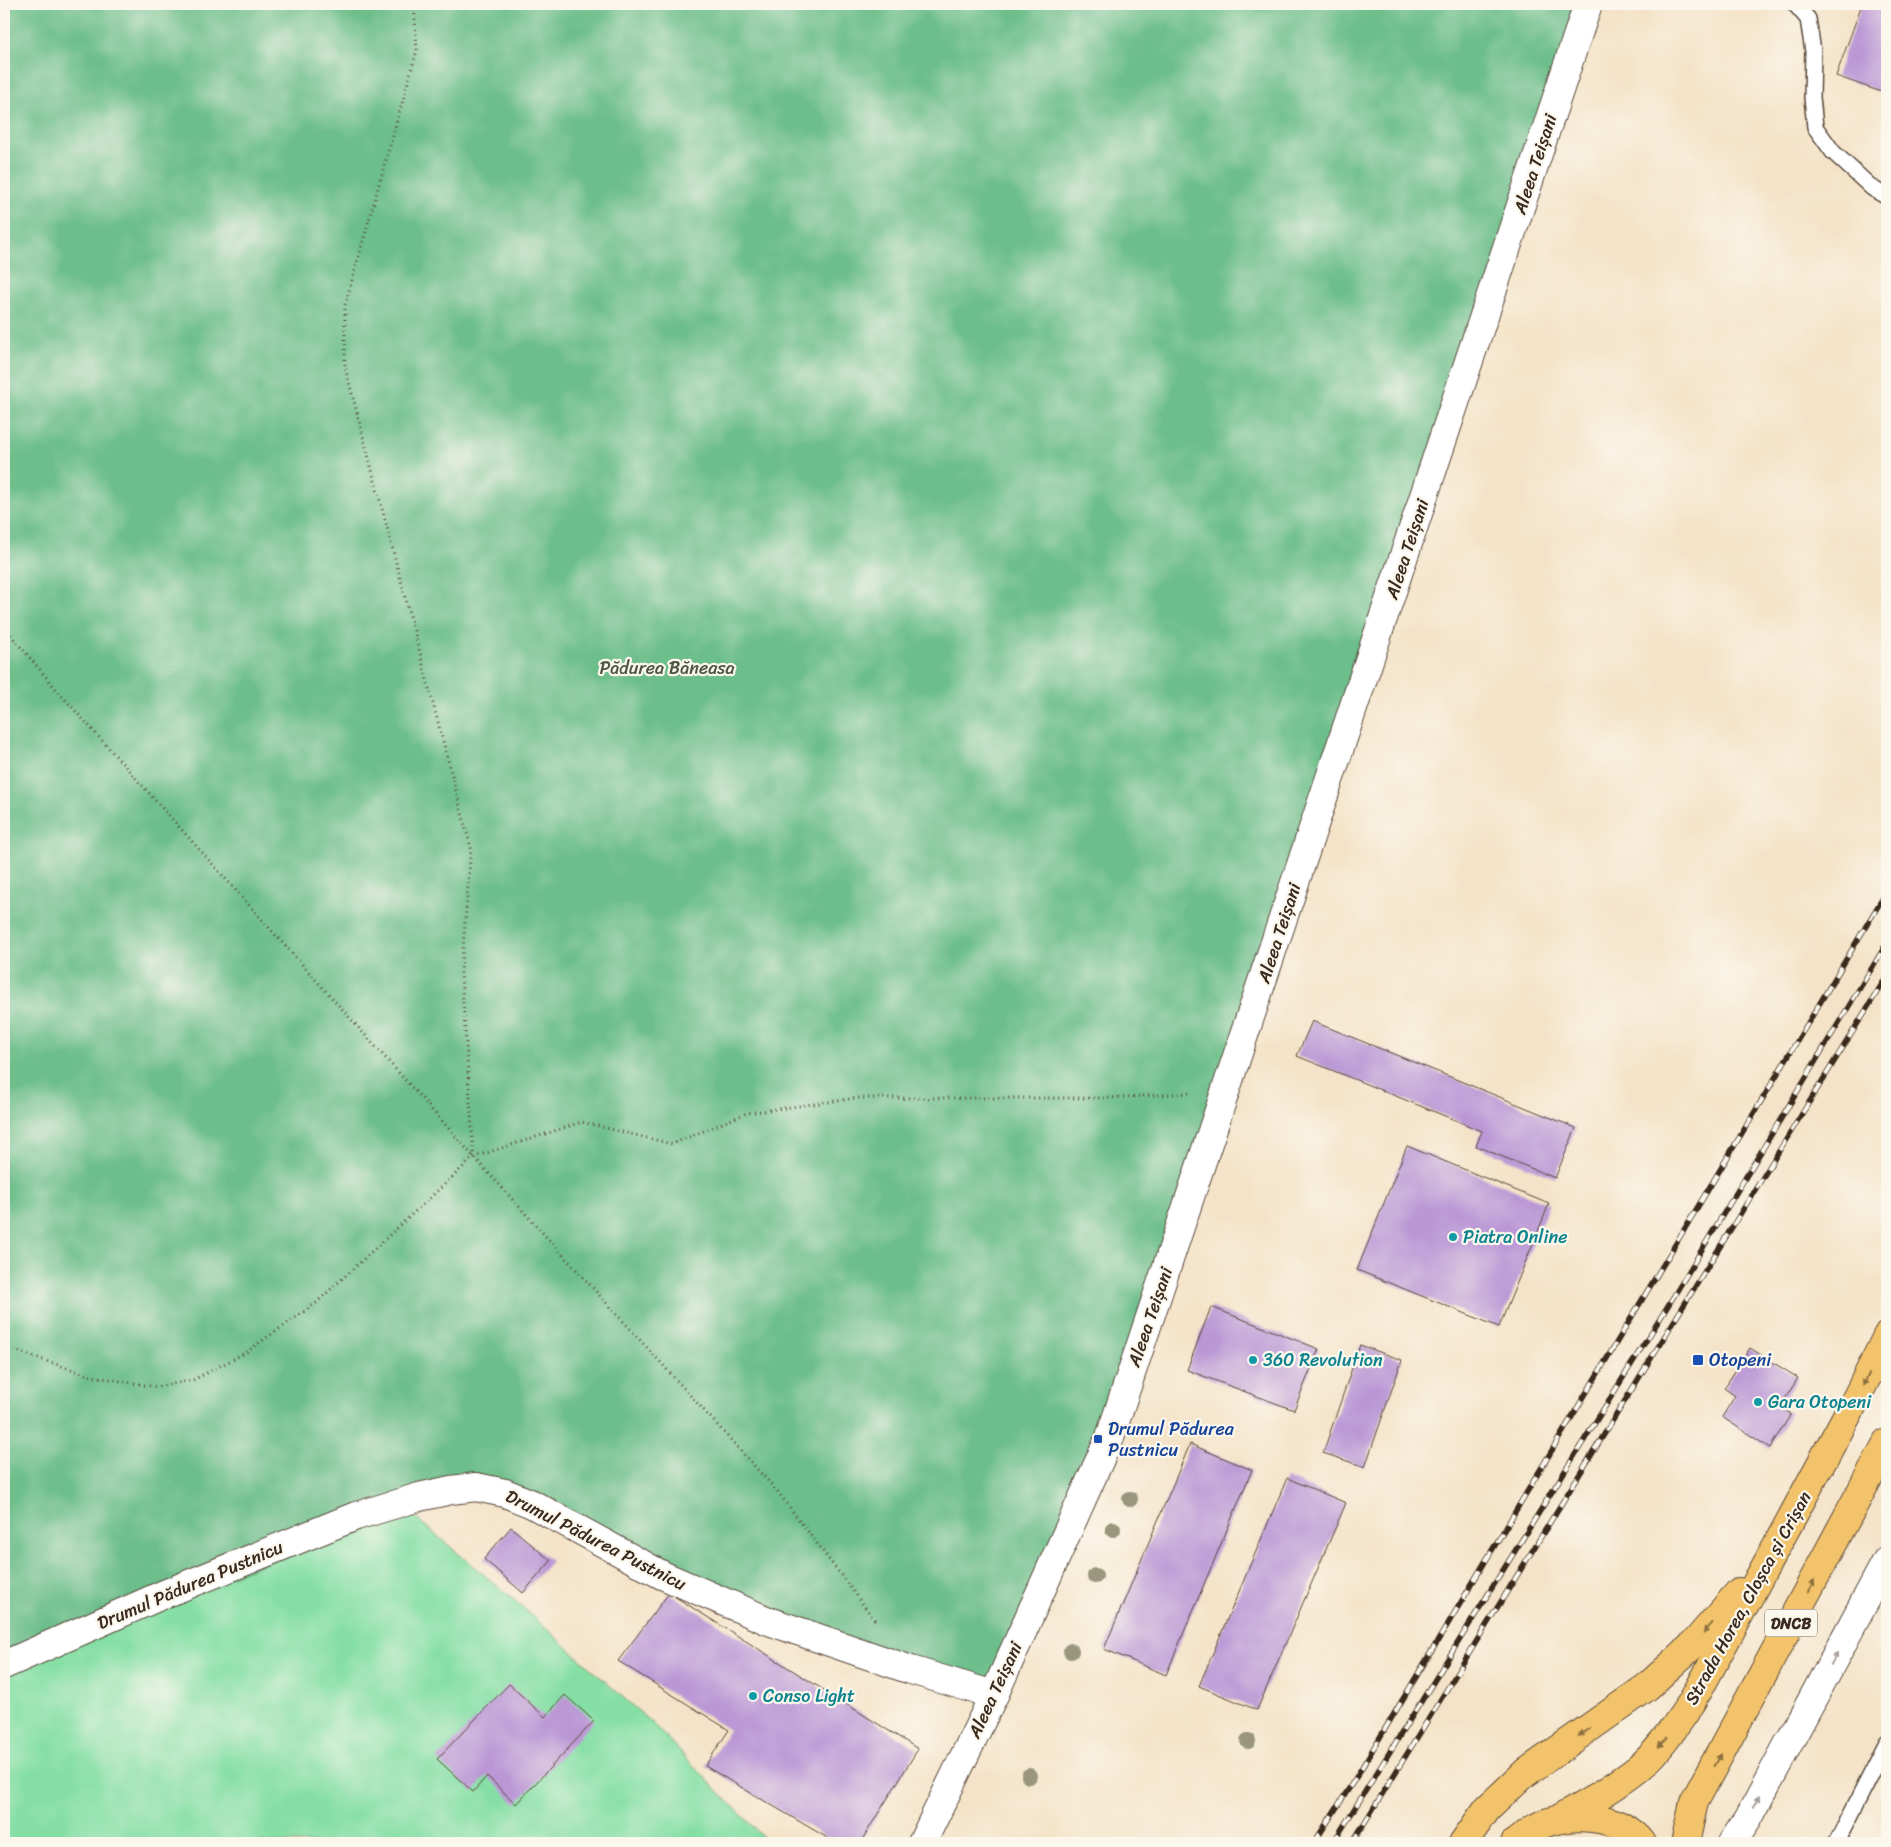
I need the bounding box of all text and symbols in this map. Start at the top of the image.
street label: Aleea Teișani [1503,109,1567,219]
street label: Aleea Teișani [1375,494,1439,604]
park label: Pădurea Băneasa [599,652,735,684]
street label: Aleea Teișani [1247,878,1311,988]
place label: Piatra Online [1463,1221,1567,1253]
marker: Piatra Online [1447,1231,1459,1243]
street label: Aleea Teișani [1118,1262,1182,1372]
place label: 360 Revolution [1263,1344,1383,1376]
place label: Otopeni [1709,1344,1772,1376]
marker: Otopeni [1691,1353,1705,1367]
marker: 360 Revolution [1247,1354,1259,1366]
one-way arrow [1862,1372,1870,1387]
place label: Gara Otopeni [1768,1386,1872,1418]
marker: Gara Otopeni [1752,1396,1764,1408]
place label: Drumul Pădurea Pustnicu [1108,1413,1235,1466]
marker: Drumul Pădurea Pustnicu [1092,1433,1104,1445]
street label: Drumul Pădurea Pustnicu [500,1480,693,1600]
street label: Strada Horea, Cloșca și Crișan [1676,1485,1820,1711]
street label: Drumul Pădurea Pustnicu [92,1531,288,1639]
one-way arrow [1807,1578,1815,1593]
road number: DNCB [1765,1610,1817,1636]
one-way arrow [1702,1622,1713,1635]
street label: Aleea Teișani [958,1635,1032,1745]
one-way arrow [1830,1651,1838,1666]
place label: Conso Light [763,1680,855,1712]
marker: Conso Light [747,1690,759,1702]
one-way arrow [1577,1727,1591,1737]
one-way arrow [1657,1735,1669,1747]
one-way arrow [1714,1752,1722,1767]
one-way arrow [1753,1794,1761,1809]

